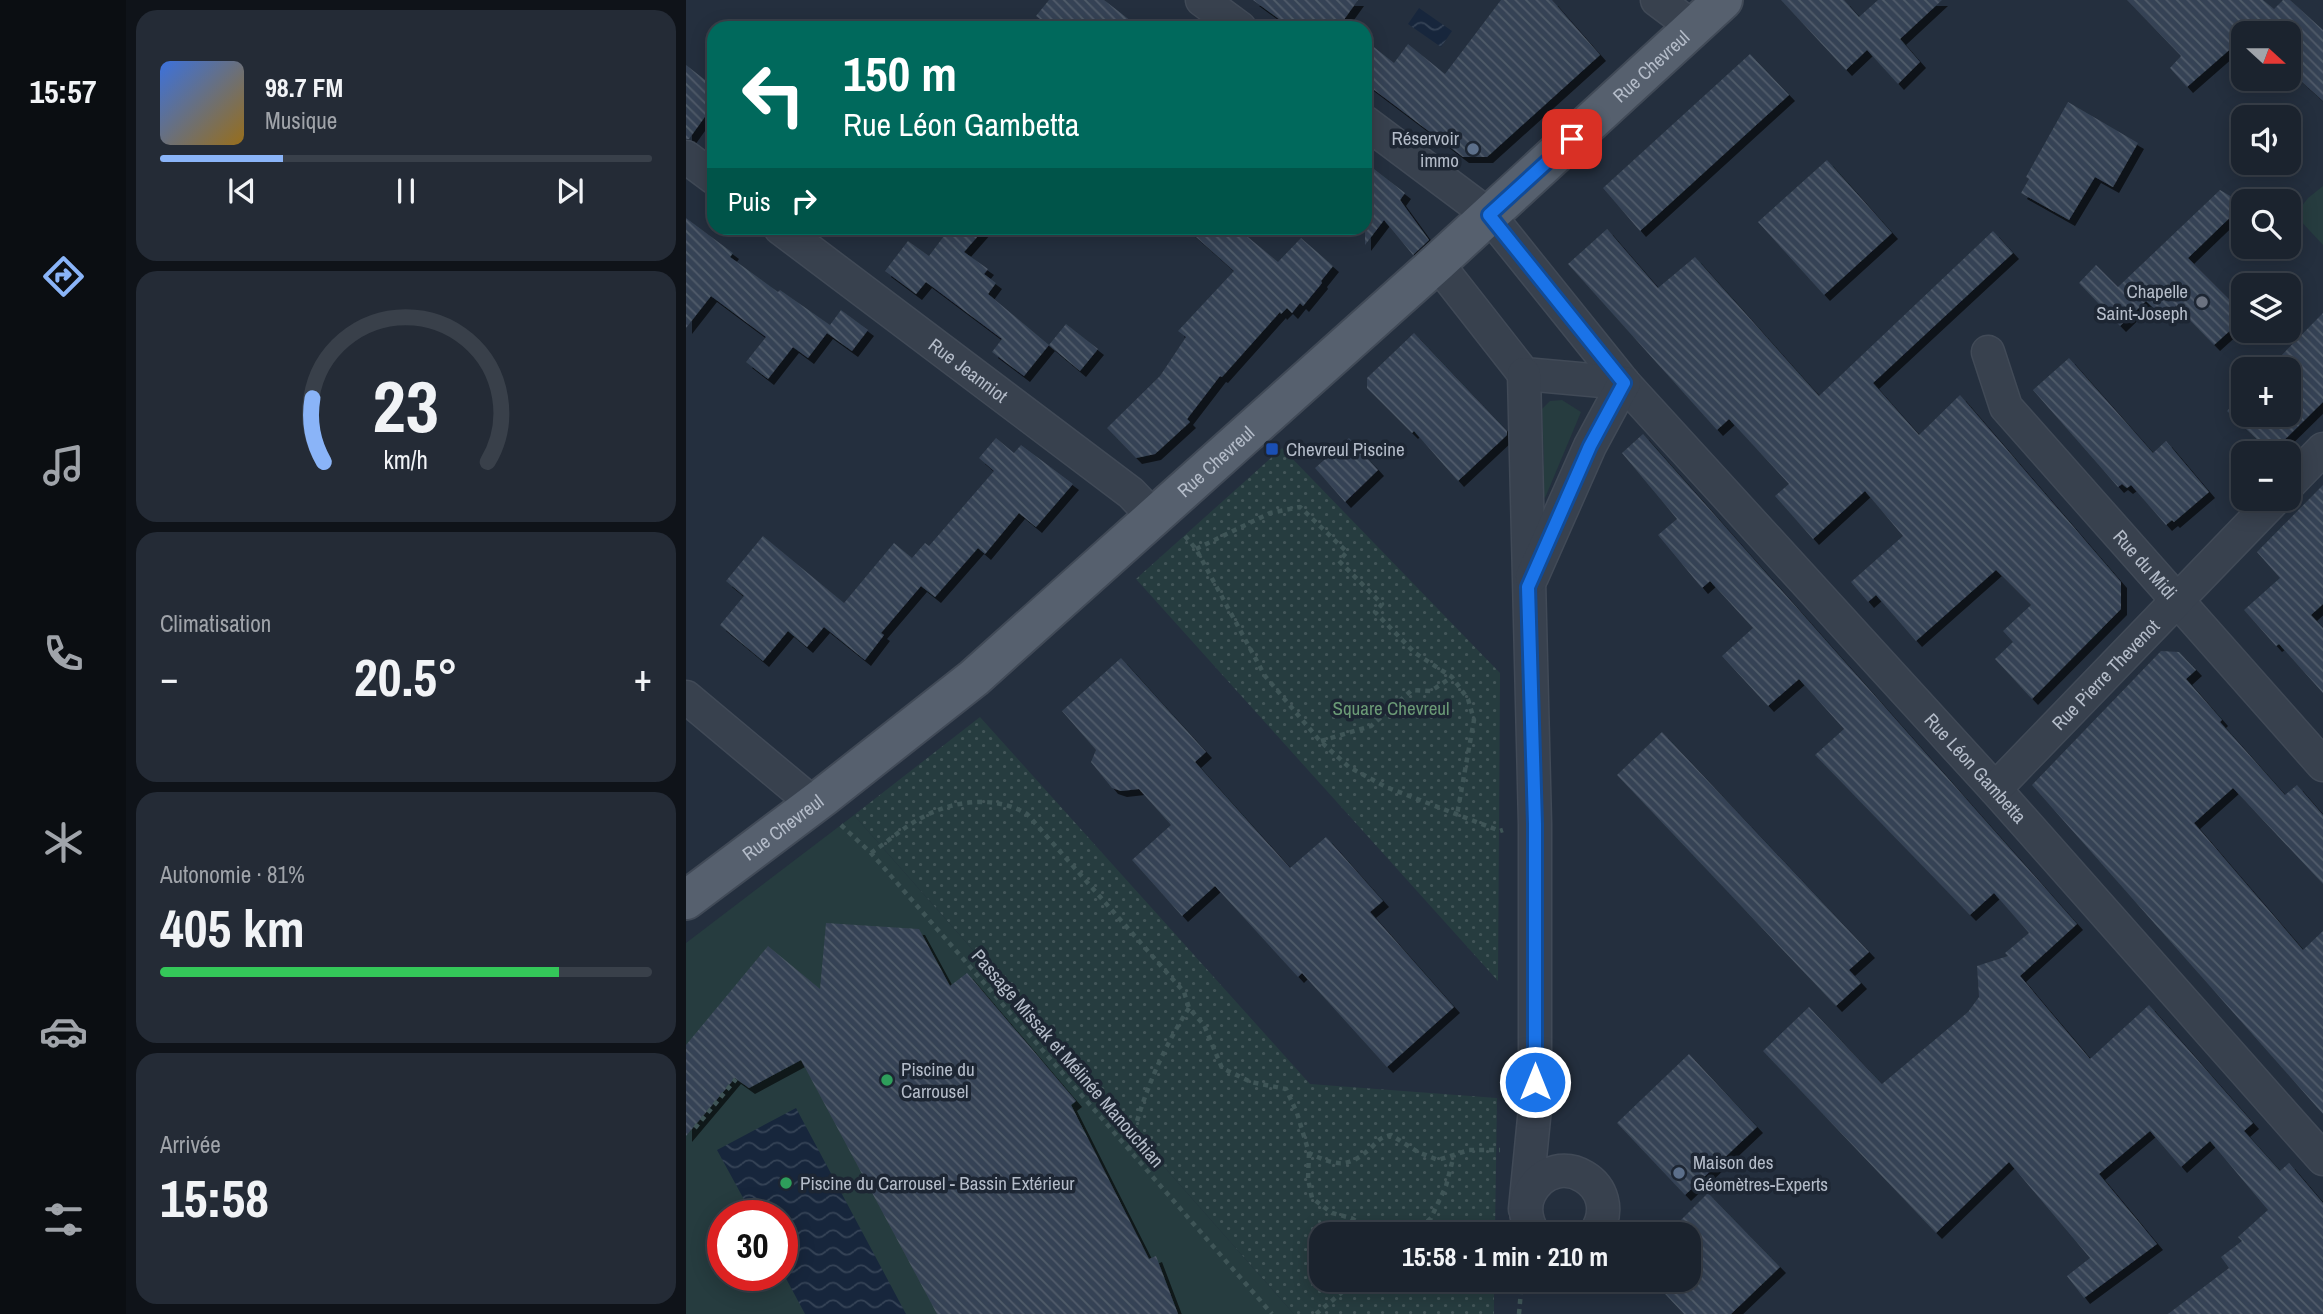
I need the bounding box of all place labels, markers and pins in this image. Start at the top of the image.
pin [1542,109,1602,169]
place label: Réservoir immo [1391,125,1460,173]
marker: Réservoir immo [1465,141,1481,157]
place label: Chapelle Saint-Joseph [2096,278,2188,326]
marker: Chapelle Saint-Joseph [2194,294,2210,310]
place label: Chevreul Piscine [1286,436,1405,462]
marker: Chevreul Piscine [1264,441,1280,457]
place label: Piscine du Carrousel [901,1056,975,1104]
marker: Piscine du Carrousel [879,1072,895,1088]
place label: Maison des Géomètres-Experts [1693,1149,1828,1197]
marker: Maison des Géomètres-Experts [1671,1165,1687,1181]
place label: Piscine du Carrousel - Bassin Extérieur [800,1170,1075,1196]
marker: Piscine du Carrousel - Bassin Extérieur [778,1175,794,1191]

